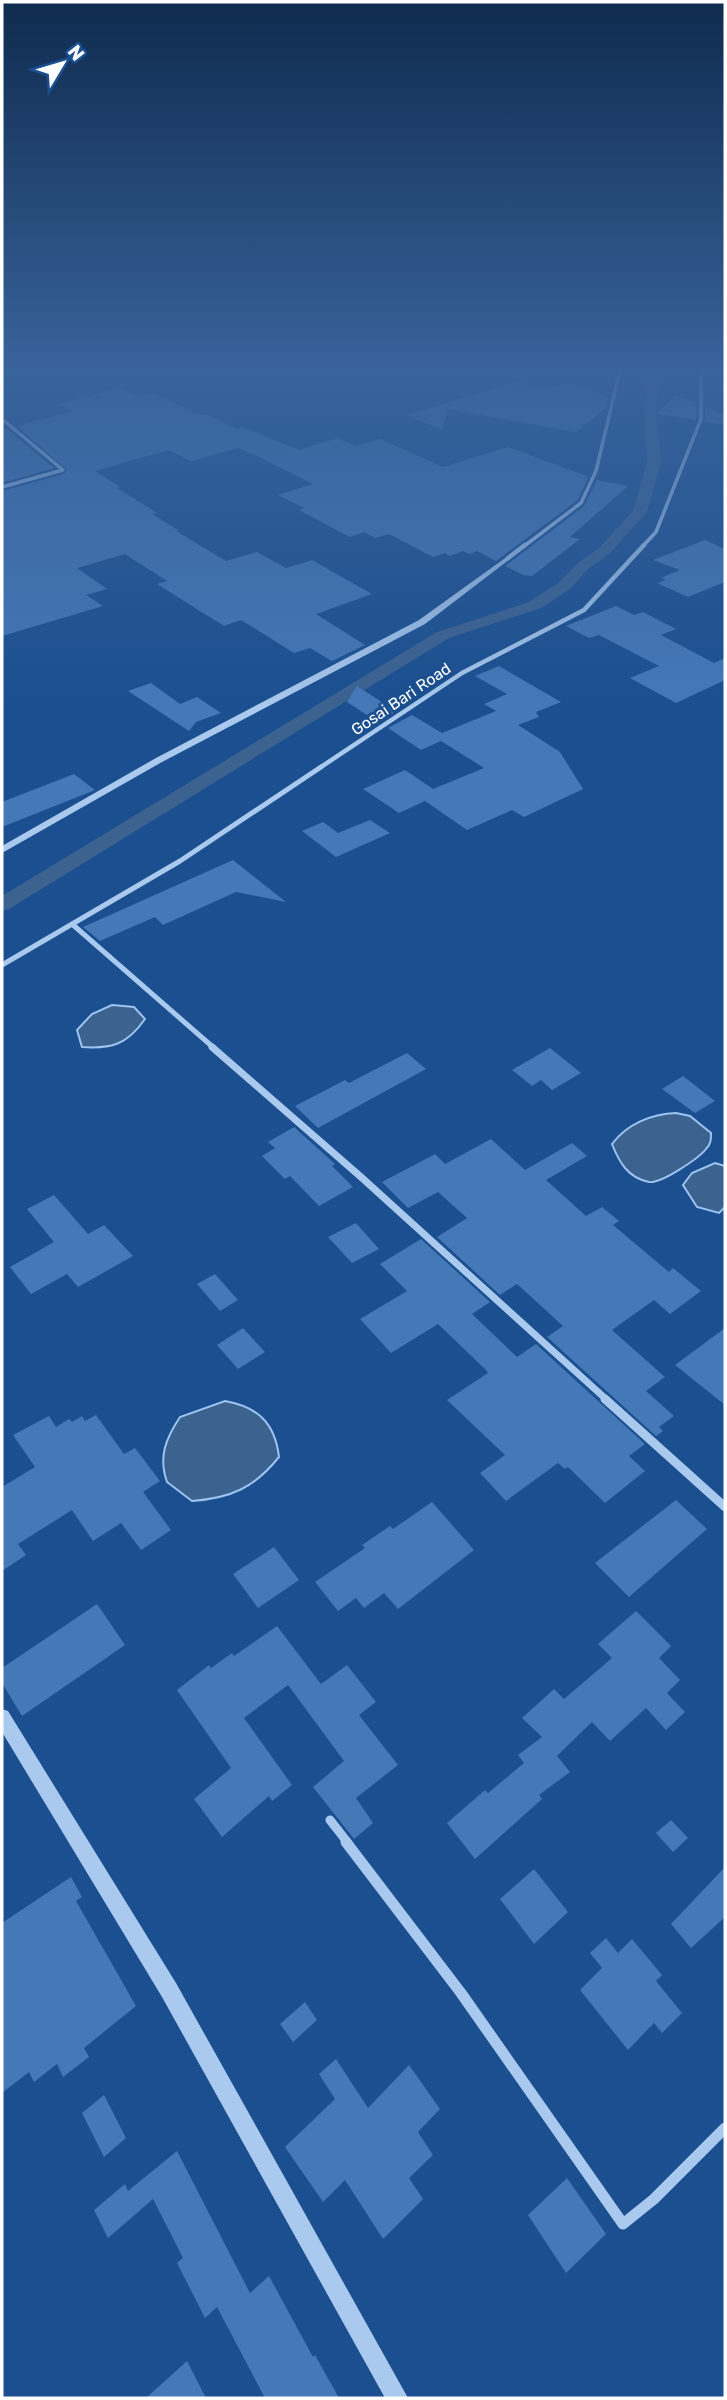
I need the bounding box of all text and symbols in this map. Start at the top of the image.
north arrow [28,28,98,98]
text: N [63,40,89,65]
street label: Gosai Bari Road [348,659,454,739]

